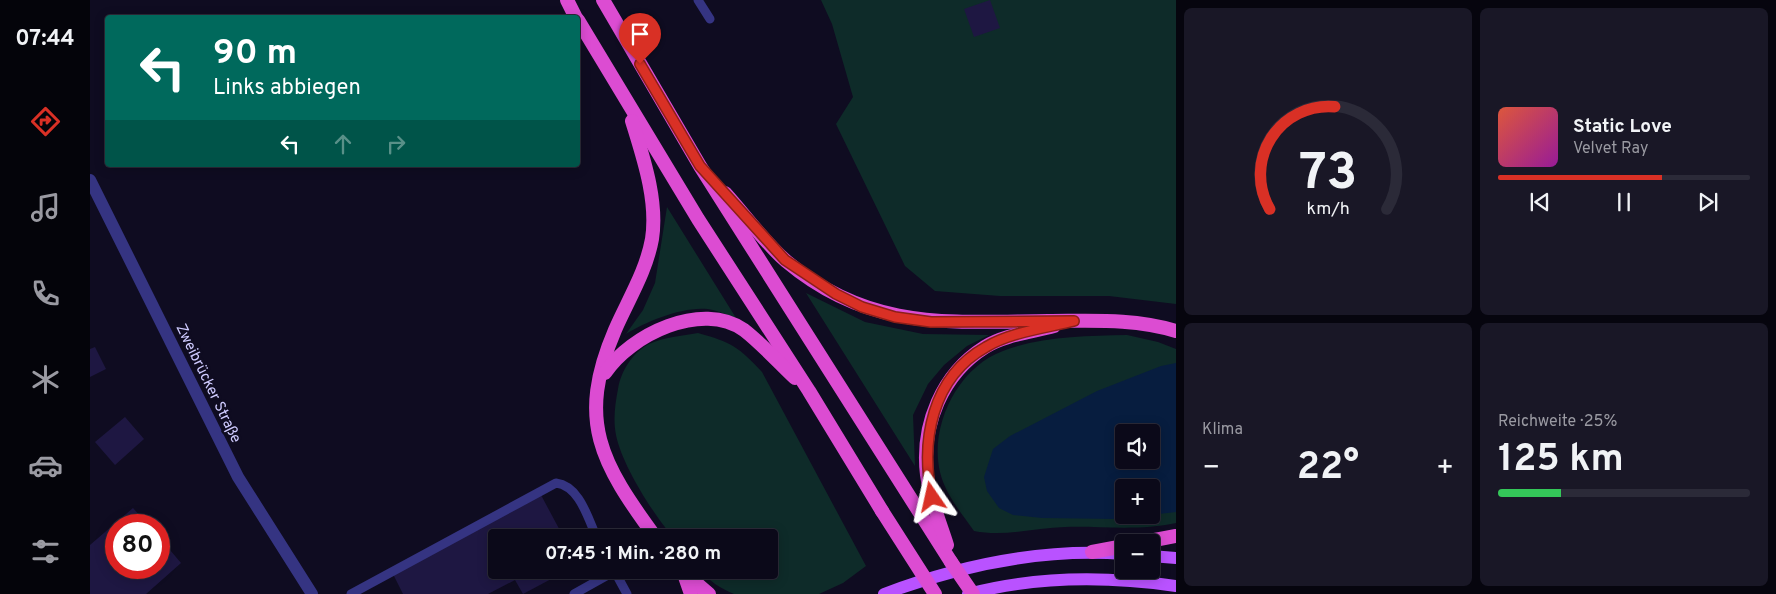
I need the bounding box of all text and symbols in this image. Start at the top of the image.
pin [619,13,661,64]
icon: arrive [626,20,654,48]
text: 07:44 [15,26,75,53]
text: 90 m [213,32,297,76]
icon: left [130,35,195,100]
text: Links abbiegen [213,75,361,102]
icon: directions [28,104,63,139]
text: Static Love [1573,115,1672,139]
icon: left [276,130,304,158]
icon: ahead [329,130,357,158]
icon: right [382,130,410,158]
text: Velvet Ray [1573,139,1648,159]
text: 73 [1299,142,1357,208]
icon: previous [1526,188,1554,216]
icon: pause [1610,188,1638,216]
icon: next [1694,188,1722,216]
icon: music [28,190,63,225]
text: km/h [1306,198,1350,221]
icon: phone [28,276,63,311]
street label: Zweibrücker Straße [171,321,245,446]
icon: climate [28,362,63,397]
text: Reichweite · 25% [1498,412,1617,432]
text: Klima [1202,420,1243,440]
map controls [1115,424,1160,579]
button: sound [1115,424,1160,469]
text: 125 km [1498,436,1624,485]
text: 22° [1297,444,1359,493]
icon: car [28,448,63,483]
text: − [1202,451,1220,487]
text: + [1436,451,1454,487]
position arrow [905,470,957,522]
button: + [1115,479,1160,524]
speed limit sign: 80 [105,514,170,579]
icon: filters [28,534,63,569]
button: − [1115,534,1160,579]
text: 07:45 · 1 Min. · 280 m [545,542,721,566]

